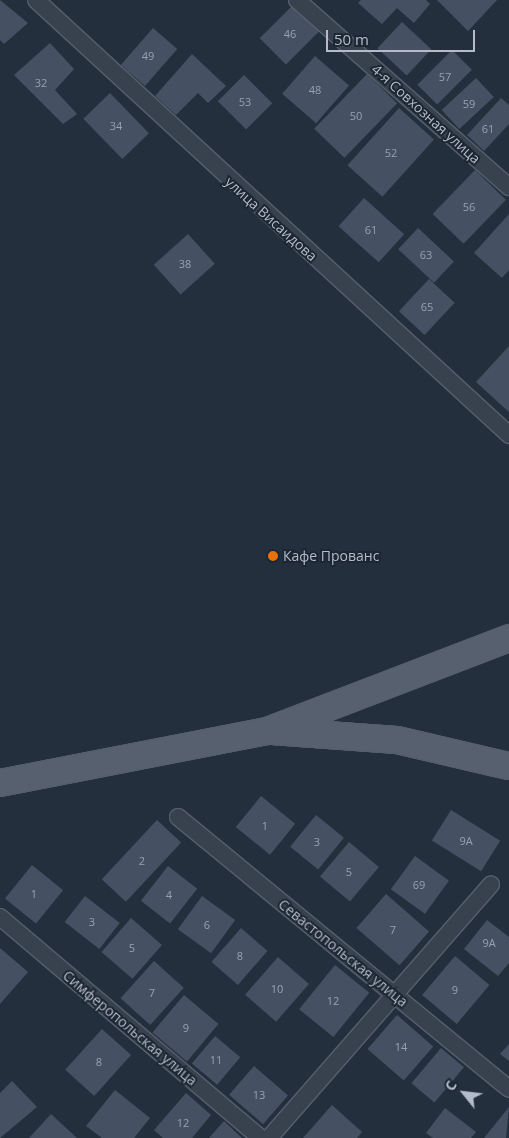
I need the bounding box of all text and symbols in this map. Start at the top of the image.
scale bar [329,20,478,52]
house number: 46 [284,27,296,41]
text: 50 m [334,29,369,49]
house number: 49 [142,49,154,63]
street label: 4-я Совхозная улица [368,61,484,167]
house number: 57 [439,70,451,84]
house number: 32 [35,76,47,90]
house number: 48 [309,83,321,97]
house number: 53 [239,95,251,109]
house number: 59 [463,97,475,111]
house number: 50 [350,109,362,123]
house number: 34 [110,119,122,133]
house number: 61 [482,122,494,136]
house number: 52 [385,146,397,160]
street label: улица Висаидова [222,173,320,265]
house number: 56 [463,200,475,214]
house number: 61 [365,223,377,237]
house number: 63 [420,248,432,262]
house number: 38 [179,257,191,271]
house number: 65 [421,300,433,314]
place label: Кафе Прованс [283,548,379,564]
marker: Кафе Прованс [267,550,279,562]
house number: 1 [262,819,268,833]
house number: 9А [459,834,473,848]
house number: 3 [314,835,320,849]
house number: 2 [139,854,145,868]
house number: 5 [346,865,352,879]
house number: 69 [413,878,425,892]
house number: 1 [31,887,37,901]
house number: 4 [166,888,172,902]
street label: Севастопольская улица [275,896,411,1010]
house number: 3 [89,915,95,929]
house number: 6 [204,918,210,932]
house number: 7 [390,923,396,937]
house number: 9А [482,936,496,950]
house number: 5 [129,941,135,955]
house number: 8 [237,949,243,963]
street label: Симферопольская улица [60,967,200,1089]
house number: 10 [271,982,283,996]
house number: 9 [452,983,458,997]
house number: 7 [149,986,155,1000]
house number: 12 [327,994,339,1008]
house number: 9 [183,1021,189,1035]
house number: 14 [395,1040,407,1054]
house number: 11 [210,1053,222,1067]
house number: 8 [96,1055,102,1069]
north arrow [439,1068,489,1118]
text: С [440,1077,461,1094]
house number: 13 [253,1088,265,1102]
house number: 12 [177,1116,189,1130]

